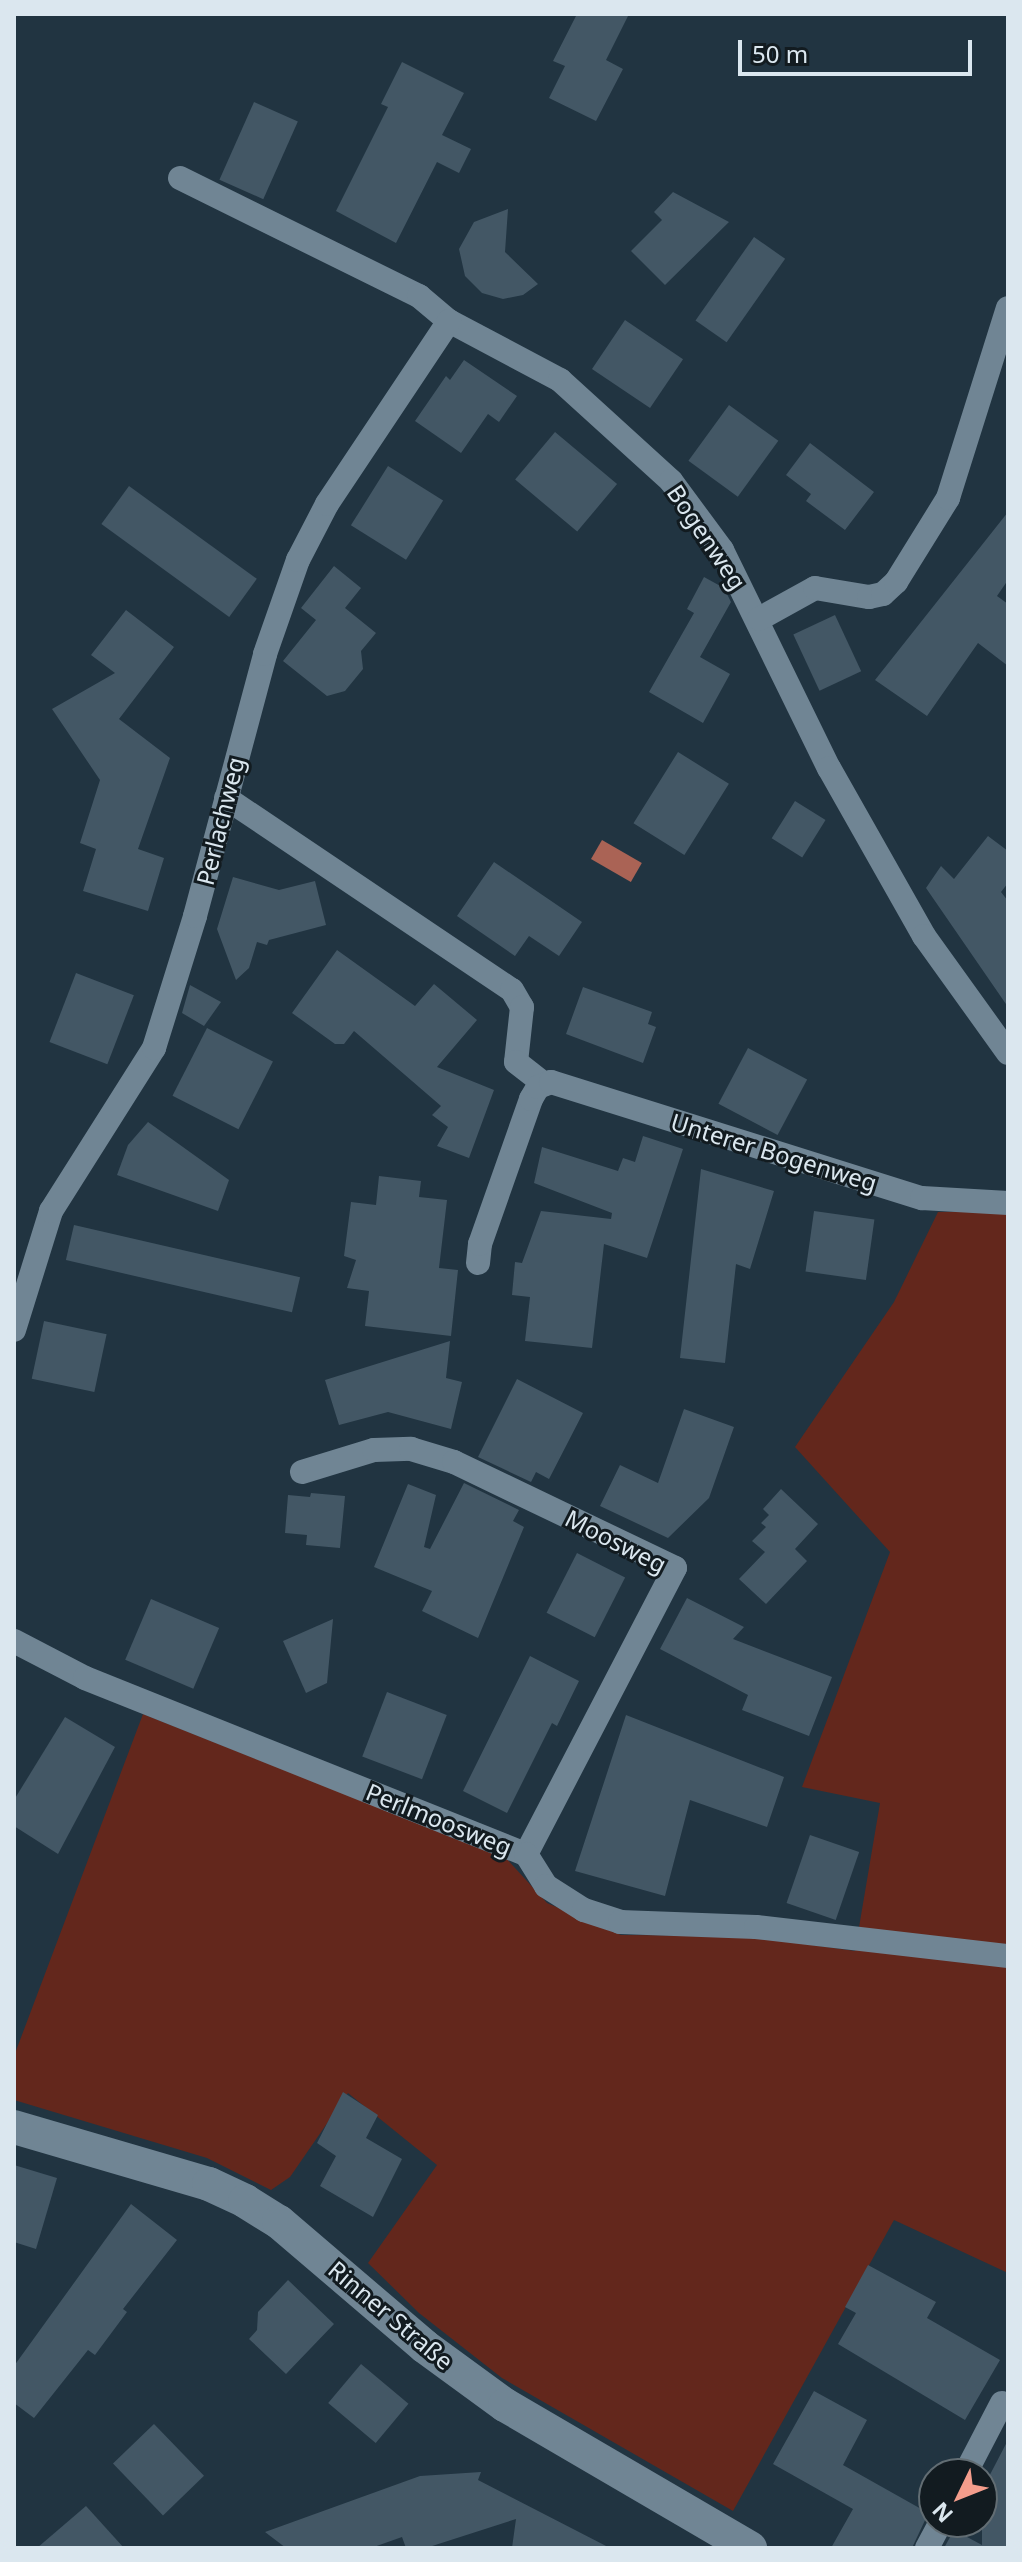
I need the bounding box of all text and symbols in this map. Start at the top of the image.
scale bar [742,24,976,74]
text: 50 m [752,37,808,70]
street label: Bogenweg [661,479,753,595]
street label: Perlachweg [190,754,250,888]
street label: Unterer Bogenweg [667,1107,881,1197]
street label: Moosweg [561,1503,671,1579]
street label: Perlmoosweg [362,1777,516,1861]
street label: Rinner Straße [323,2255,459,2375]
north arrow [918,2458,998,2538]
text: N [925,2496,959,2530]

